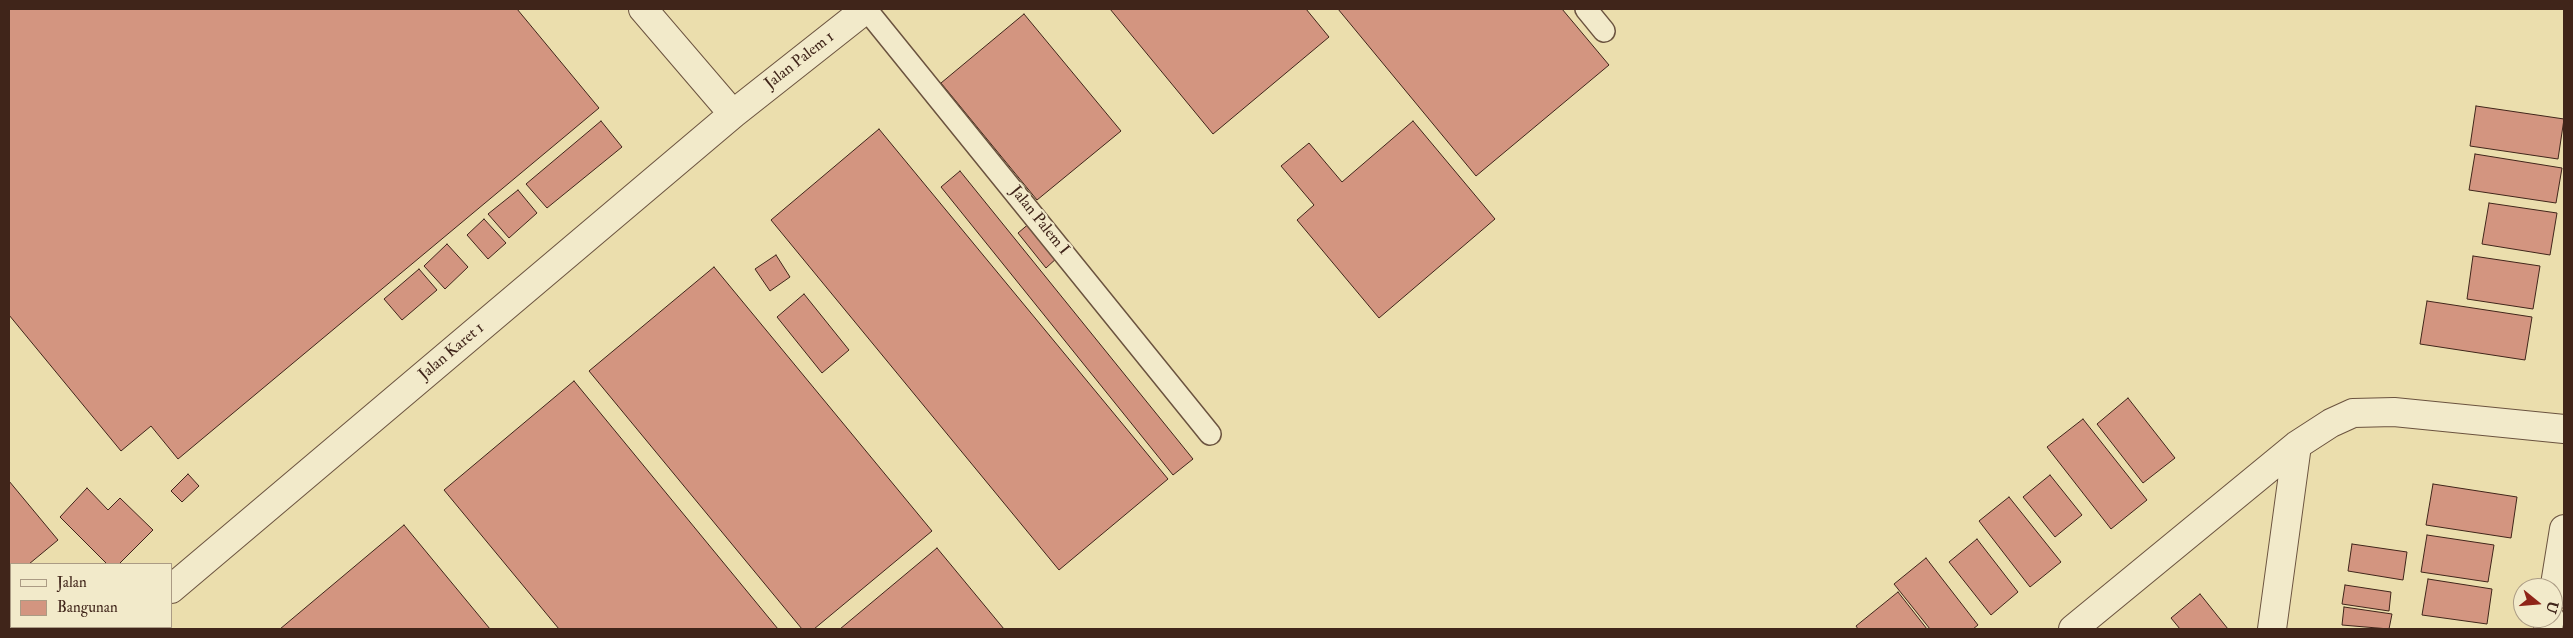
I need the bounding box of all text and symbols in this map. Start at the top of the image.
street label: Jalan Palem 1 [761,28,839,94]
street label: Jalan Palem I [1005,183,1073,259]
street label: Jalan Karet 1 [415,319,489,385]
legend [10,563,172,628]
text: Jalan [57,573,87,592]
north arrow [2513,578,2563,628]
text: Bangunan [57,598,118,617]
text: U [2542,599,2562,615]

